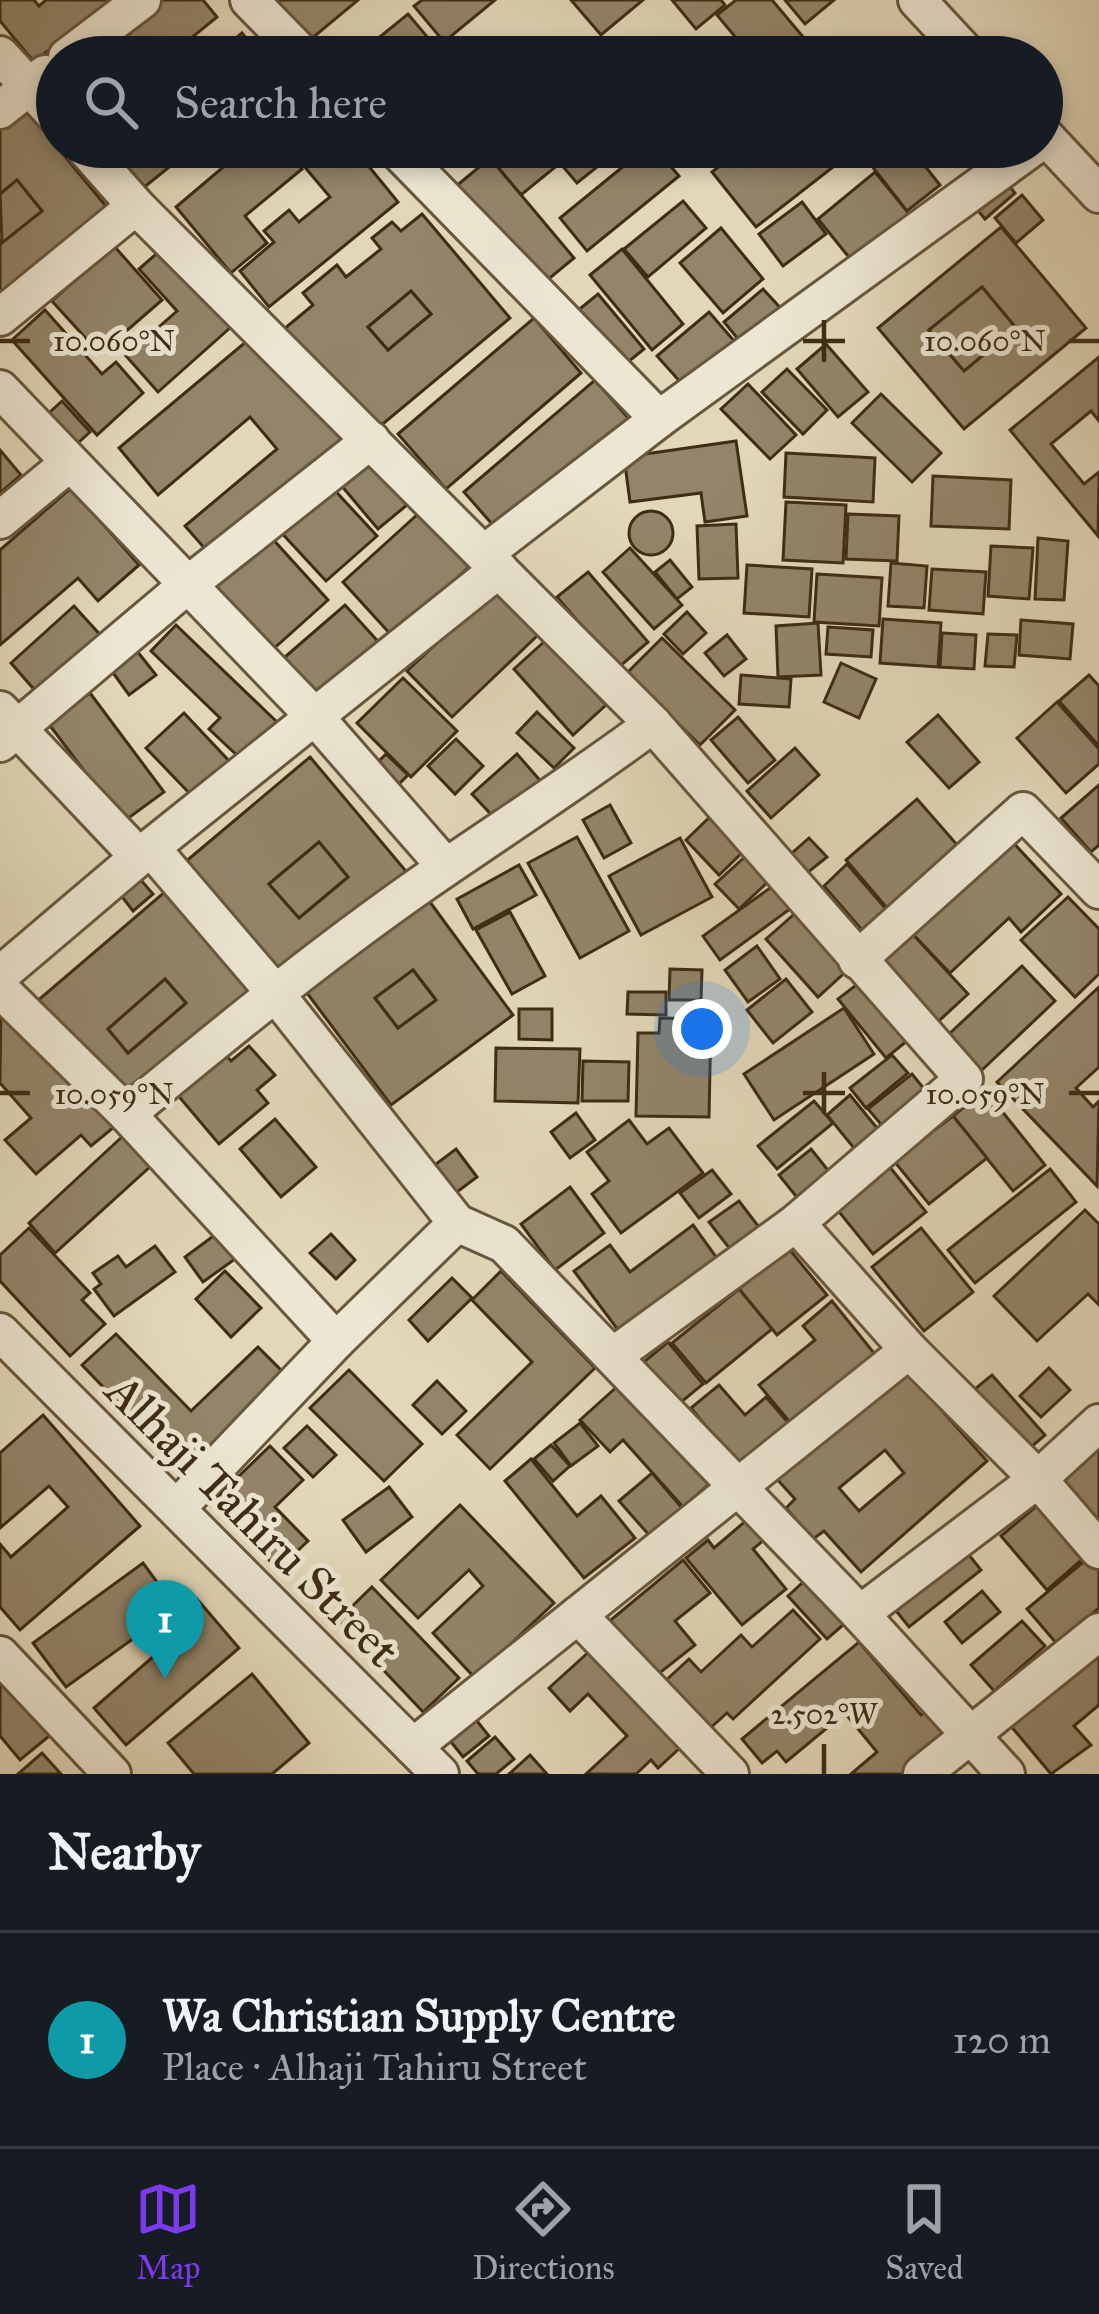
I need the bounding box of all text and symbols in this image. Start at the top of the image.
search box [36,36,1063,168]
icon: search [78,69,144,135]
text: Search here [174,75,387,130]
text: 10.060°N [53,323,175,359]
text: 10.060°N [924,323,1046,359]
your location [672,999,732,1059]
text: 10.059°N [54,1076,174,1113]
text: 10.059°N [925,1076,1045,1113]
street label: Alhaji Tahiru Street [92,1359,412,1679]
pin: 1 [126,1580,204,1679]
text: 2.502°W [771,1696,879,1732]
text: Nearby [48,1821,200,1883]
text: Wa Christian Supply Centre [162,1988,676,2043]
text: 1 [79,2016,95,2064]
text: 120 m [952,2016,1051,2064]
text: Place · Alhaji Tahiru Street [162,2043,587,2091]
tab: Map [135,2176,201,2288]
tab: Directions [472,2176,614,2288]
tab: Saved [885,2176,964,2288]

